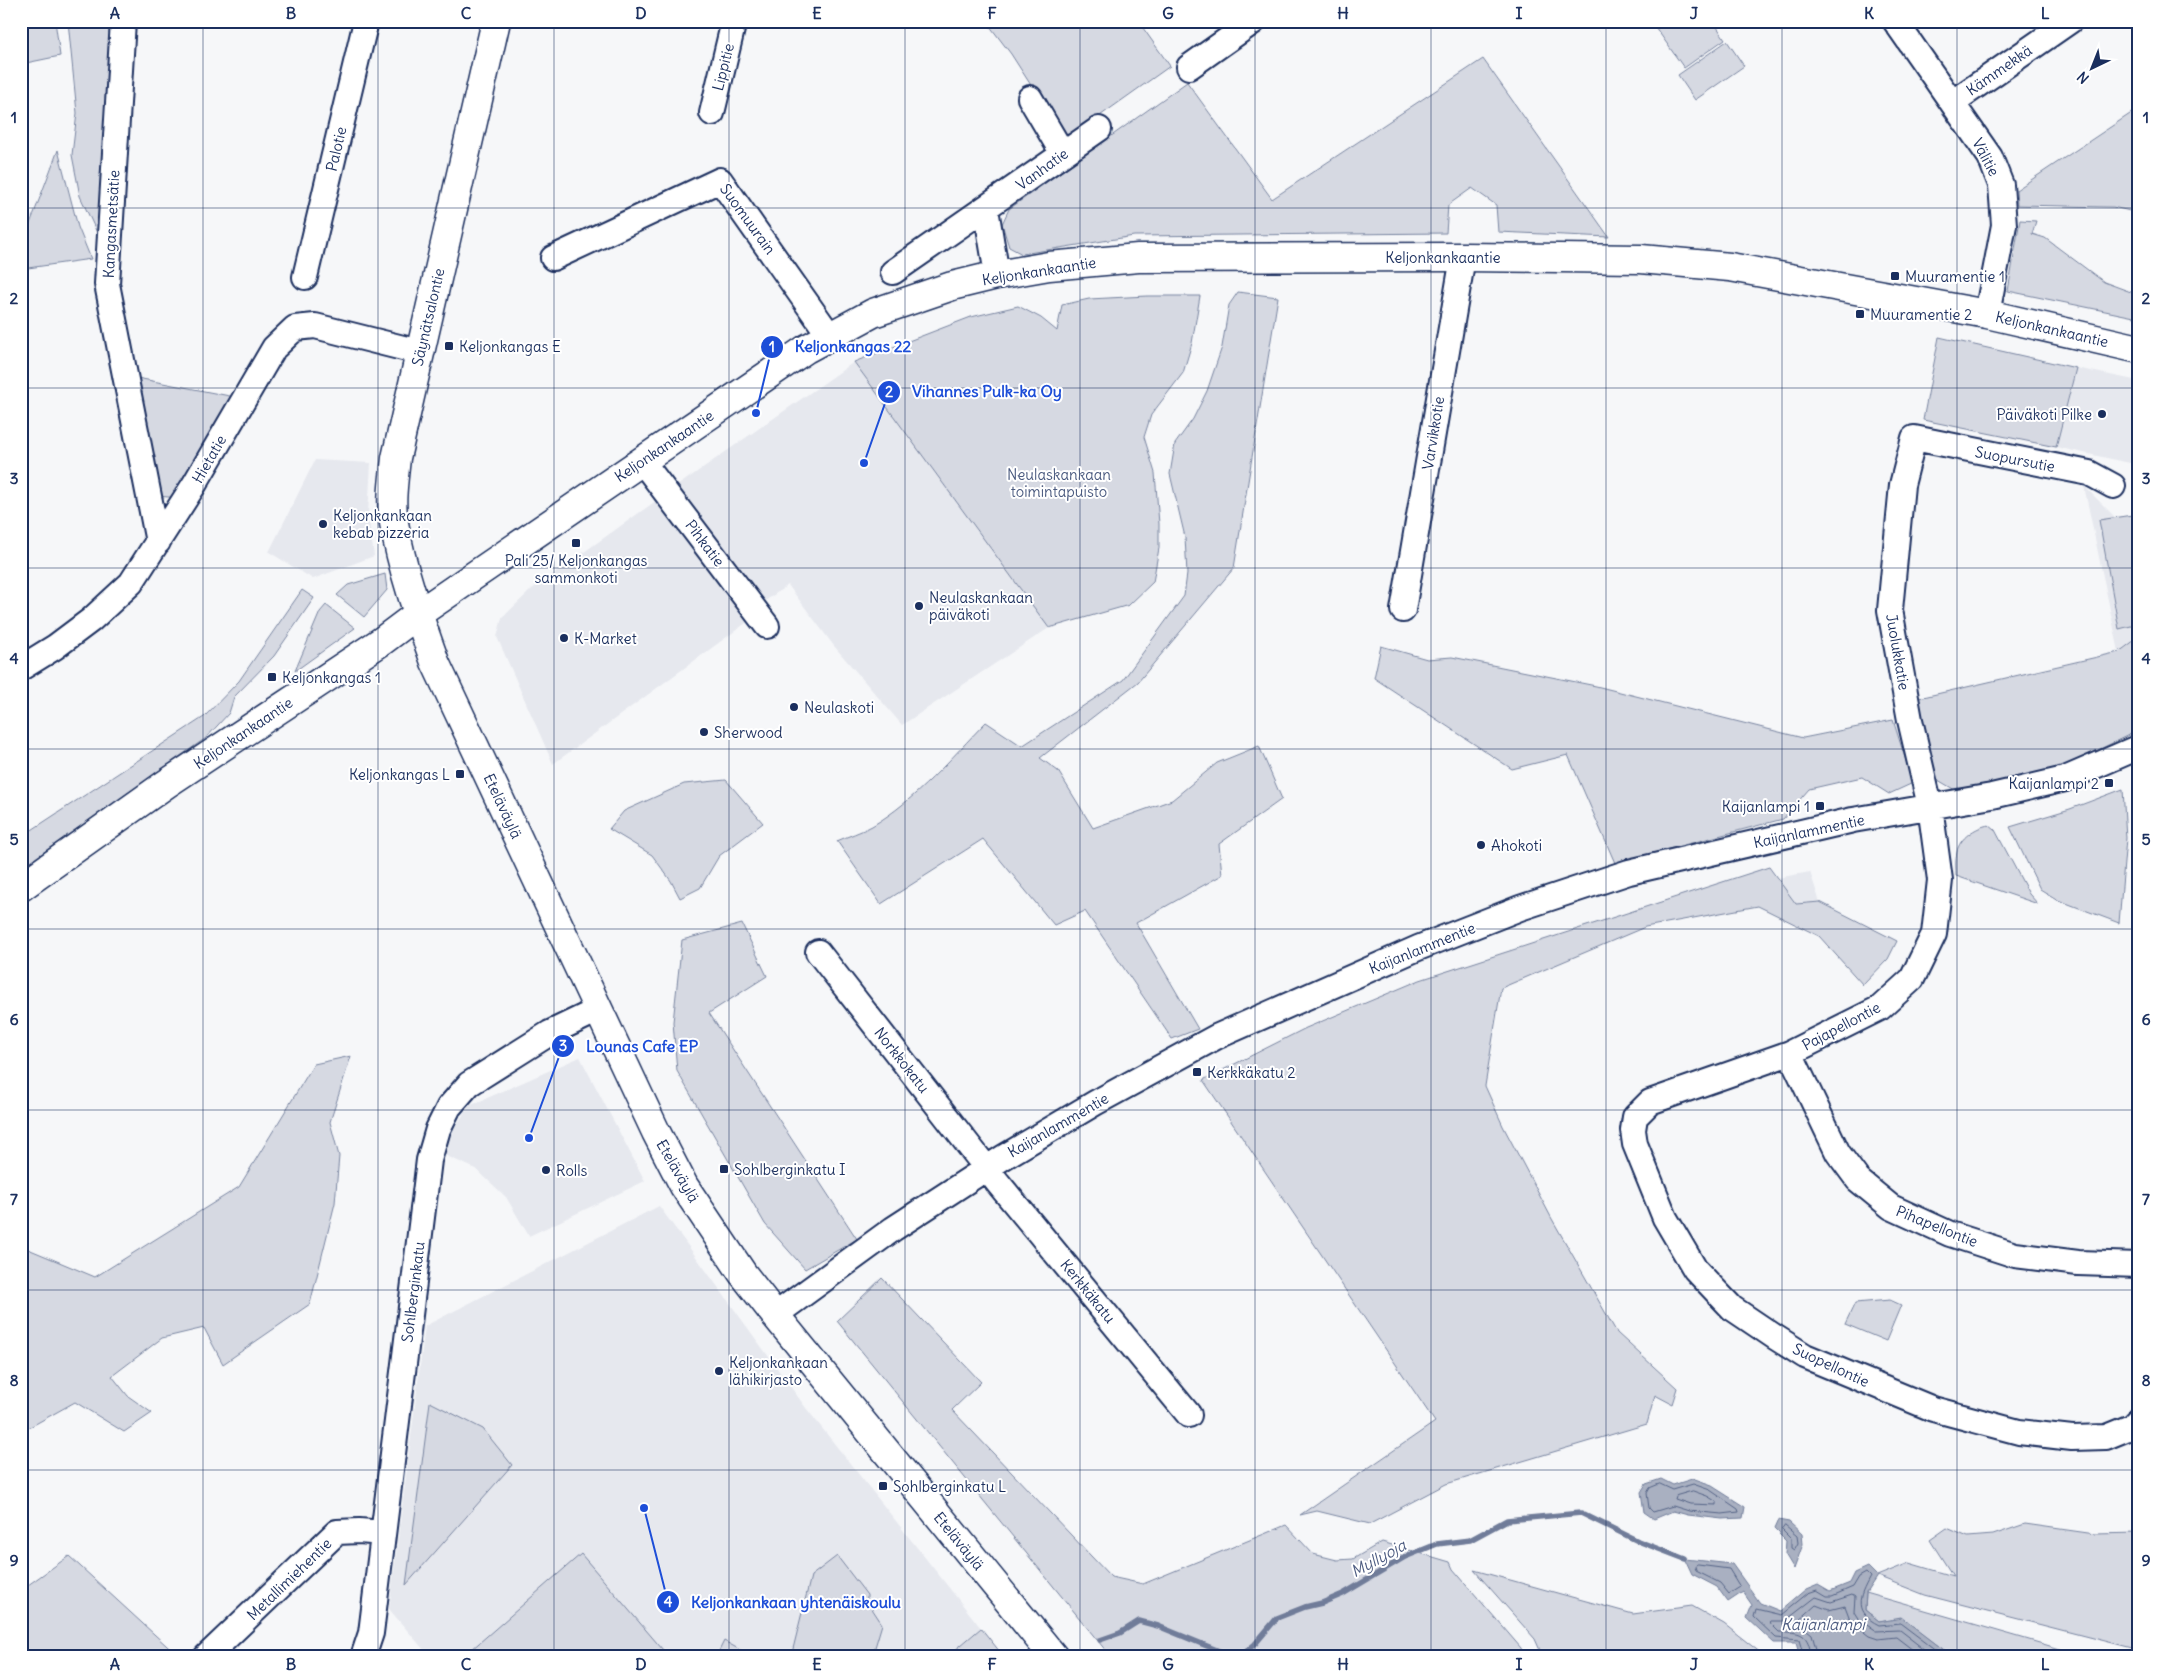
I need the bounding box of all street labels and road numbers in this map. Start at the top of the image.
street label: Kämmekkä [1962,40,2036,100]
street label: Lippitie [708,41,738,93]
street label: Palotie [322,125,350,173]
street label: Välitie [1968,135,2004,179]
street label: Vanhatie [1012,144,1072,194]
street label: Kangasmetsätie [99,169,123,279]
street label: Suomuurain [716,180,780,258]
street label: Keljonkankaantie [1385,248,1501,267]
street label: Keljonkankaantie [981,253,1097,289]
street label: Säynätsalontie [408,266,448,368]
street label: Keljonkankaantie [1994,307,2110,351]
street label: Varvikkotie [1418,395,1448,471]
street label: Keljonkankaantie [611,406,717,486]
street label: Hietatie [188,432,230,486]
street label: Suopursutie [1973,442,2057,476]
street label: Pihkatie [681,516,729,570]
street label: Juolukkatie [1882,612,1914,692]
street label: Keljonkankaantie [190,693,296,773]
street label: Eteläväylä [480,770,527,842]
street label: Kaijanlammentie [1752,810,1866,852]
street label: Kaijanlammentie [1366,918,1478,978]
street label: Pajapellontie [1799,997,1883,1055]
street label: Norkkokatu [870,1023,934,1097]
street label: Kaijanlammentie [1004,1089,1112,1161]
street label: Eteläväylä [652,1136,704,1206]
street label: Pihapellontie [1893,1201,1981,1251]
street label: Sohlberginkatu [397,1240,429,1344]
street label: Kerkkäkatu [1056,1255,1120,1327]
street label: Suopellontie [1790,1339,1872,1391]
street label: Eteläväylä [930,1508,989,1574]
street label: Metallimiehentie [243,1534,335,1624]

